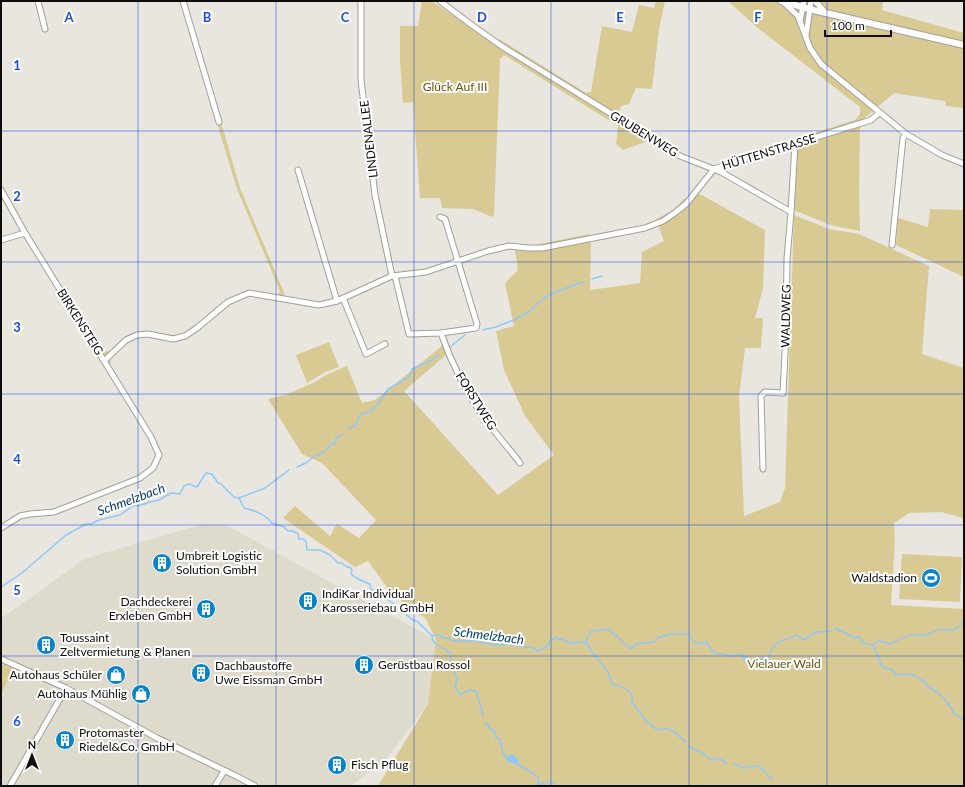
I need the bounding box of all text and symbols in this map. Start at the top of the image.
text: A [63,9,74,25]
text: B [203,9,212,25]
text: C [341,9,350,25]
text: D [477,9,487,25]
text: E [616,9,624,25]
text: F [754,9,762,25]
scale bar [825,12,891,38]
text: 100 m [831,18,865,33]
text: 1 [13,57,21,73]
park label: Glück Auf III [423,79,487,94]
street label: LINDENALLEE [356,99,381,179]
street label: GRUBENWEG [607,107,681,160]
street label: HÜTTENSTRASSE [720,130,818,173]
text: 2 [13,188,21,204]
street label: WALDWEG [777,284,794,348]
street label: BIRKENSTEIG [54,286,107,358]
text: 3 [13,319,21,335]
street label: FORSTWEG [453,369,500,433]
text: 4 [13,451,21,467]
water label: Schmelzbach [95,479,167,519]
place label: Umbreit Logistic Solution GmbH [176,548,262,577]
building icon: Umbreit Logistic Solution GmbH [151,552,173,574]
sports icon: Waldstadion [920,567,942,589]
place label: Waldstadion [851,570,917,585]
text: 5 [13,582,21,598]
place label: IndiKar Individual Karosseriebau GmbH [322,586,434,615]
building icon: IndiKar Individual Karosseriebau GmbH [297,590,319,612]
place label: Dachdeckerei Erxleben GmbH [109,594,192,623]
building icon: Dachdeckerei Erxleben GmbH [195,598,217,620]
water label: Schmelzbach [453,623,525,647]
place label: Toussaint Zeltvermietung & Planen [60,630,191,659]
building icon: Toussaint Zeltvermietung & Planen [35,634,57,656]
building icon: Gerüstbau Rossol [353,654,375,676]
park label: Vielauer Wald [747,656,821,671]
place label: Gerüstbau Rossol [378,657,470,672]
place label: Dachbaustoffe Uwe Eissman GmbH [215,658,323,687]
building icon: Dachbaustoffe Uwe Eissman GmbH [190,662,212,684]
shop icon: Autohaus Schüler [105,664,127,686]
place label: Autohaus Schüler [10,667,103,682]
shop icon: Autohaus Mühlig [130,683,152,705]
place label: Autohaus Mühlig [37,686,127,701]
text: 6 [13,713,21,729]
place label: Protomaster Riedel&Co. GmbH [79,725,175,754]
building icon: Protomaster Riedel&Co. GmbH [54,729,76,751]
north arrow [12,735,52,775]
text: N [28,738,36,751]
building icon: Fisch Pflug [326,754,348,776]
place label: Fisch Pflug [351,757,409,772]

